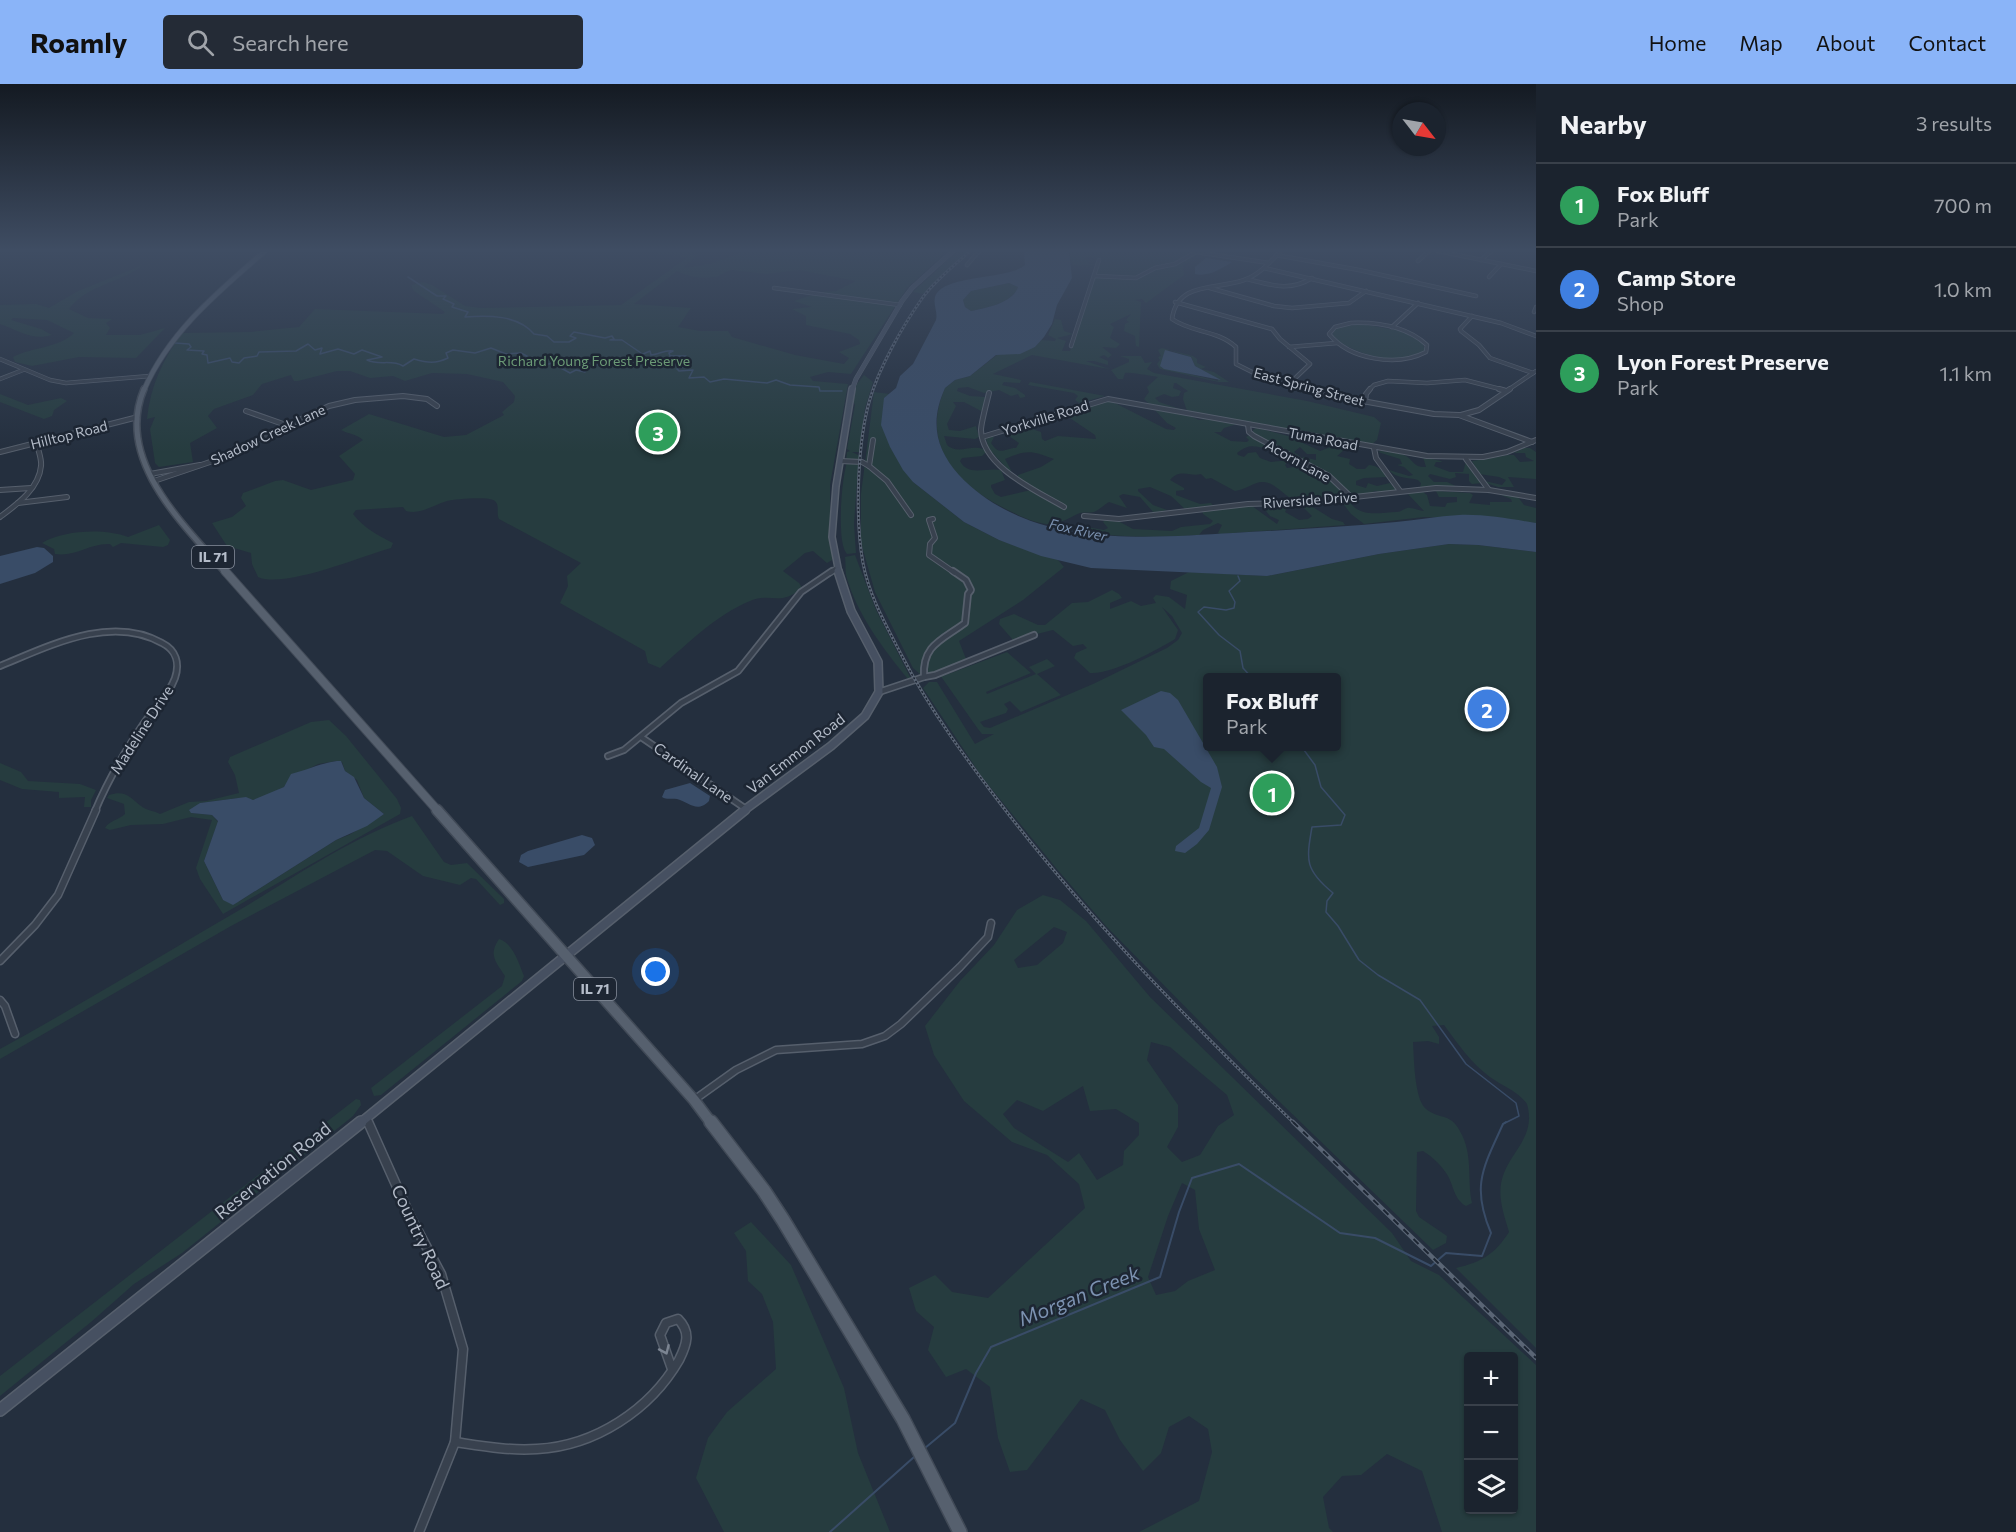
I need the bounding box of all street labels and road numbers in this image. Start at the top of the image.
street label: East Spring Street [1252,364,1367,410]
street label: Yorkville Road [999,396,1090,439]
street label: Shadow Creek Lane [208,401,328,469]
street label: Hilltop Road [29,417,109,452]
street label: Tuma Road [1287,423,1359,454]
street label: Acorn Lane [1263,436,1334,485]
street label: Riverside Drive [1262,488,1358,511]
road number: IL 71 [192,546,234,568]
street label: Madeline Drive [106,682,177,777]
street label: Van Emmon Road [743,709,848,797]
street label: Cardinal Lane [651,738,737,806]
road number: IL 71 [574,978,616,1000]
street label: Reservation Road [210,1117,335,1224]
street label: Country Road [387,1181,455,1292]

